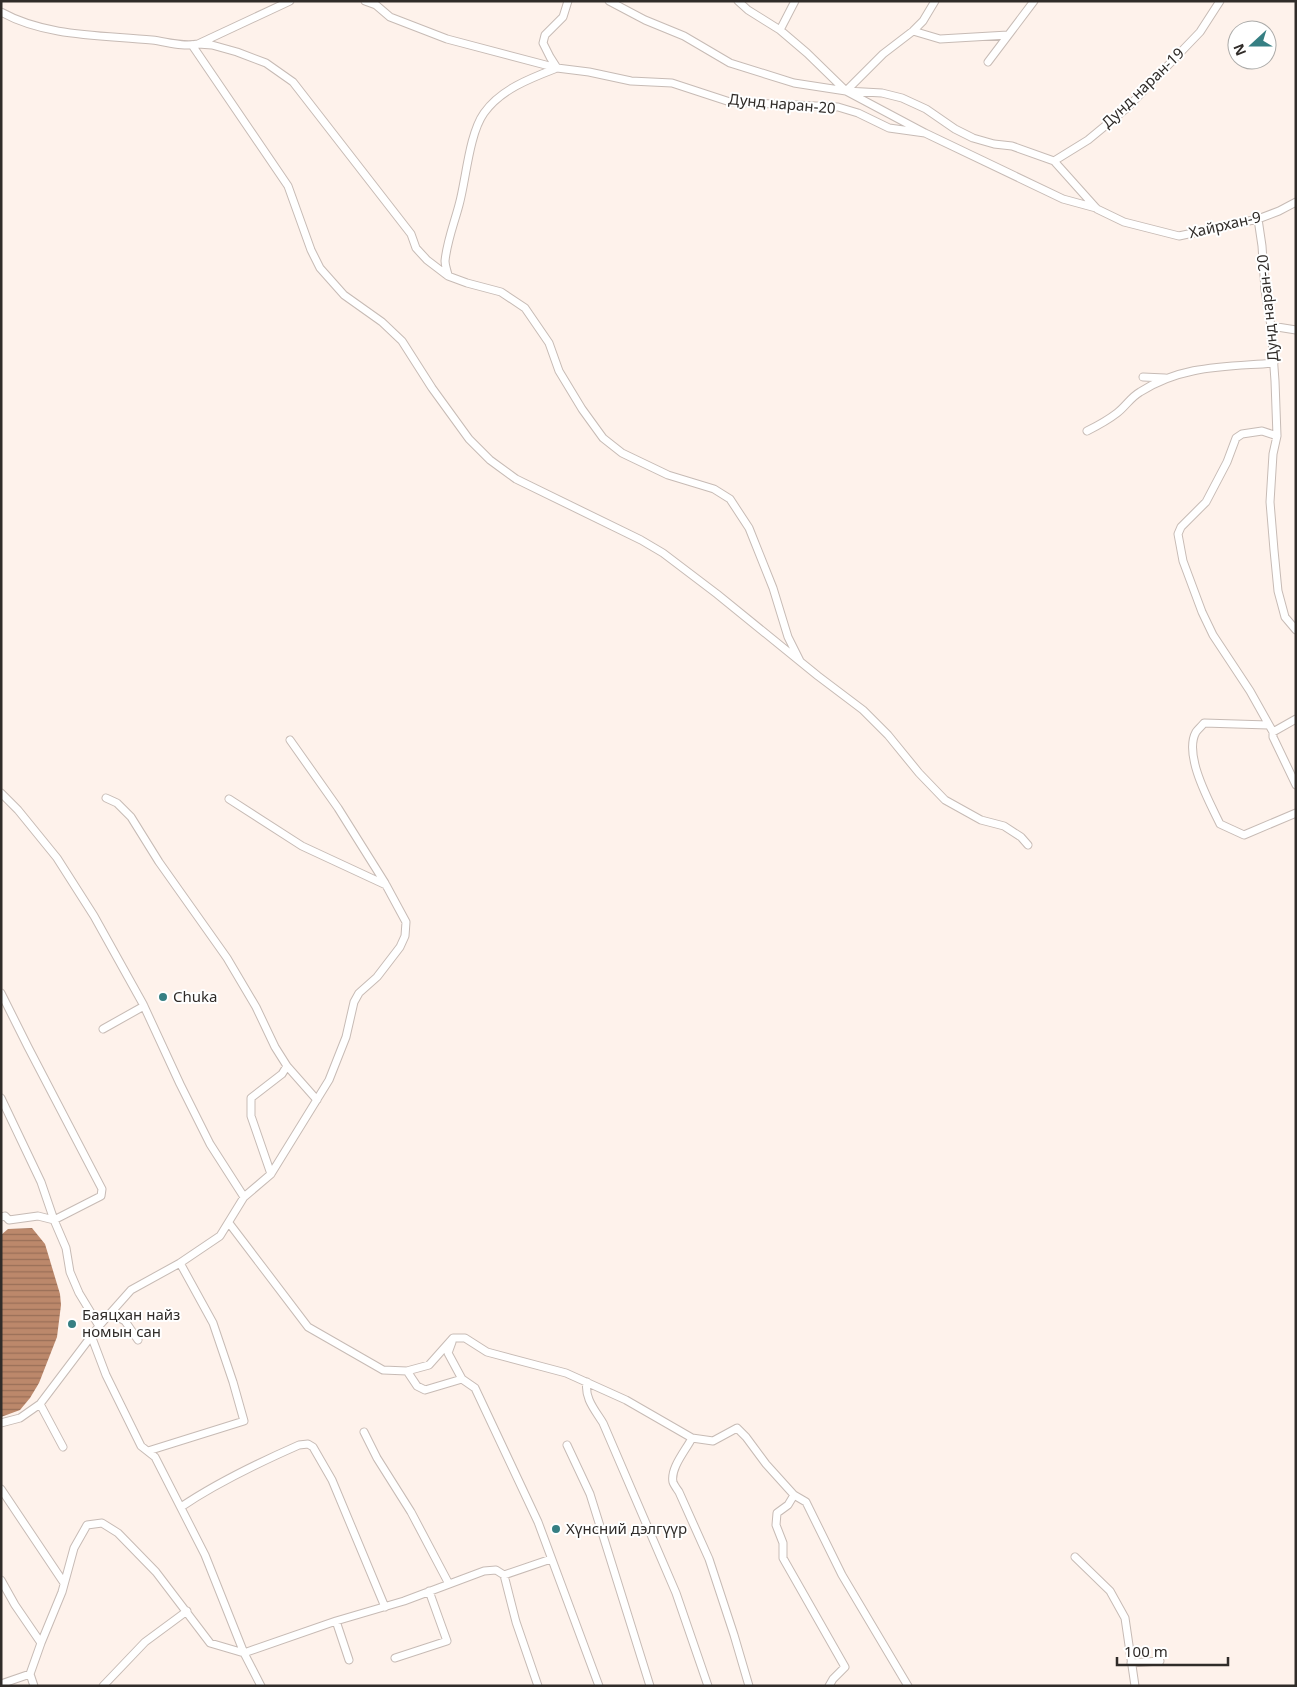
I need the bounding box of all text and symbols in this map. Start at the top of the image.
north arrow [1227,20,1277,70]
text: N [1228,41,1250,59]
street label: Дунд наран-19 [1097,43,1188,132]
street label: Дунд наран-20 [728,88,836,118]
street label: Хайрхан-9 [1187,206,1263,242]
street label: Дунд наран-20 [1251,254,1283,363]
place label: Chuka [173,986,217,1006]
marker: Chuka [157,991,169,1003]
place label: Баяцхан найз номын сан [82,1304,180,1341]
marker: Баяцхан найз номын сан [66,1318,78,1330]
place label: Хүнсний дэлгүүр [566,1518,687,1538]
marker: Хүнсний дэлгүүр [550,1523,562,1535]
scale bar [1117,1634,1228,1666]
text: 100 m [1124,1641,1168,1661]

